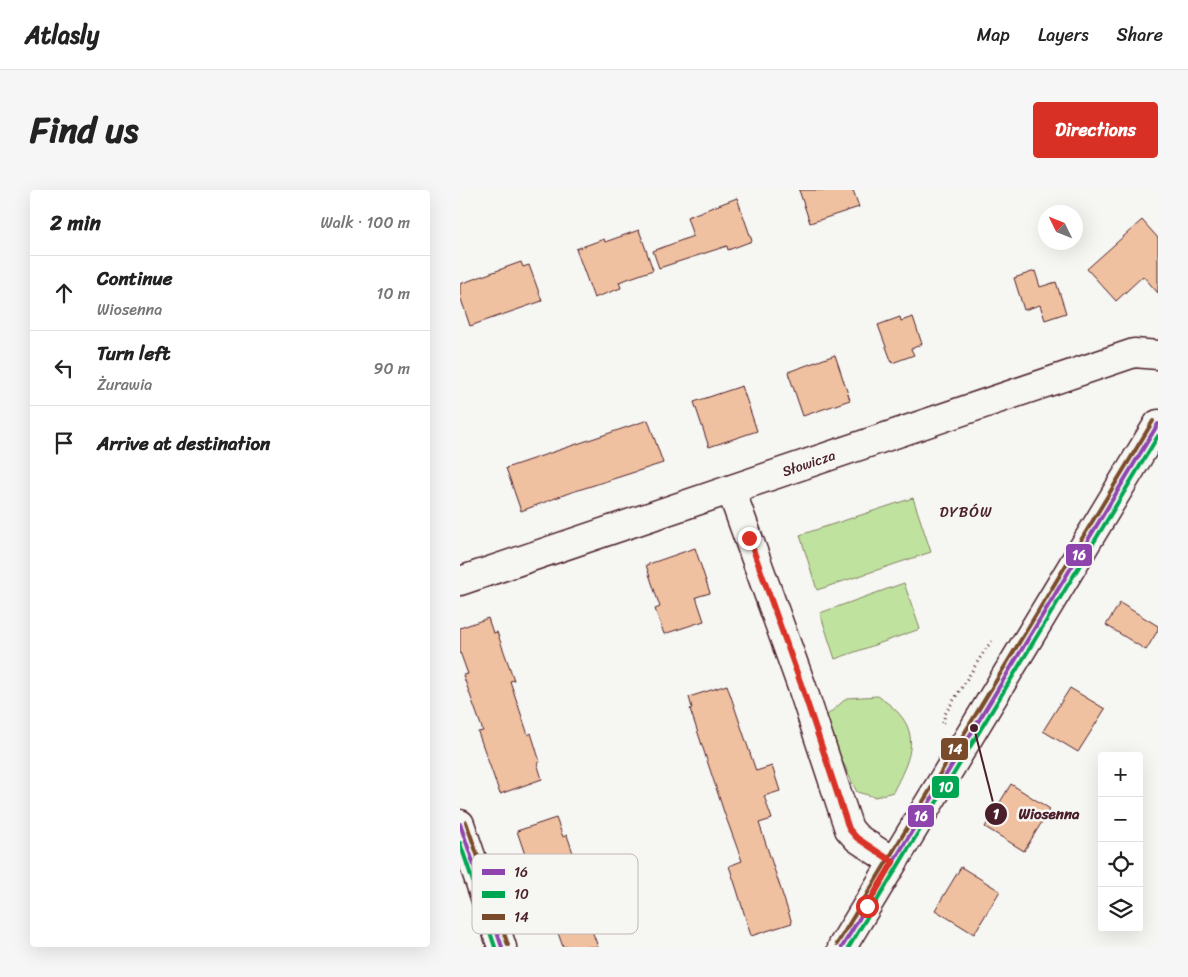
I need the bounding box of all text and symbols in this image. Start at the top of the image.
text: Atlasly [25,14,99,56]
text: Map [977,19,1010,51]
text: Layers [1038,19,1089,51]
text: Share [1117,19,1163,51]
text: Find us [30,99,138,161]
button: Directions [1033,102,1158,158]
text: 2 min [50,204,101,242]
north arrow [1038,205,1083,250]
text: Walk · 100 m [320,208,410,237]
text: Continue [97,262,173,295]
icon: ahead [50,279,78,307]
text: 10 m [377,279,410,308]
text: Wiosenna [97,295,162,324]
text: Turn left [97,337,170,370]
icon: left [50,354,78,382]
text: 90 m [374,354,410,383]
text: Żurawia [97,370,152,399]
text: Arrive at destination [97,427,270,460]
icon: arrive [50,429,78,457]
street label: Słowicza [779,442,839,484]
district label: DYBÓW [939,499,993,525]
route end [738,527,761,550]
line badge: 16 [1065,543,1093,567]
text: 16 [1072,543,1086,568]
line badge: 14 [940,737,969,761]
text: 14 [948,737,963,762]
map controls [1098,752,1143,932]
button: + [1098,752,1143,797]
line badge: 10 [931,775,960,799]
text: 10 [939,775,954,800]
button: − [1098,797,1143,842]
callout: Wiosenna [983,799,1089,829]
text: 1 [993,801,1000,827]
text: Wiosenna [1018,801,1080,827]
line badge: 16 [907,804,935,828]
text: 16 [914,804,928,829]
button: locate [1098,842,1143,887]
legend [472,854,638,934]
text: 16 [514,860,528,885]
text: 10 [514,882,529,907]
button: layers [1098,887,1143,932]
route start [856,895,879,918]
text: 14 [514,905,529,930]

